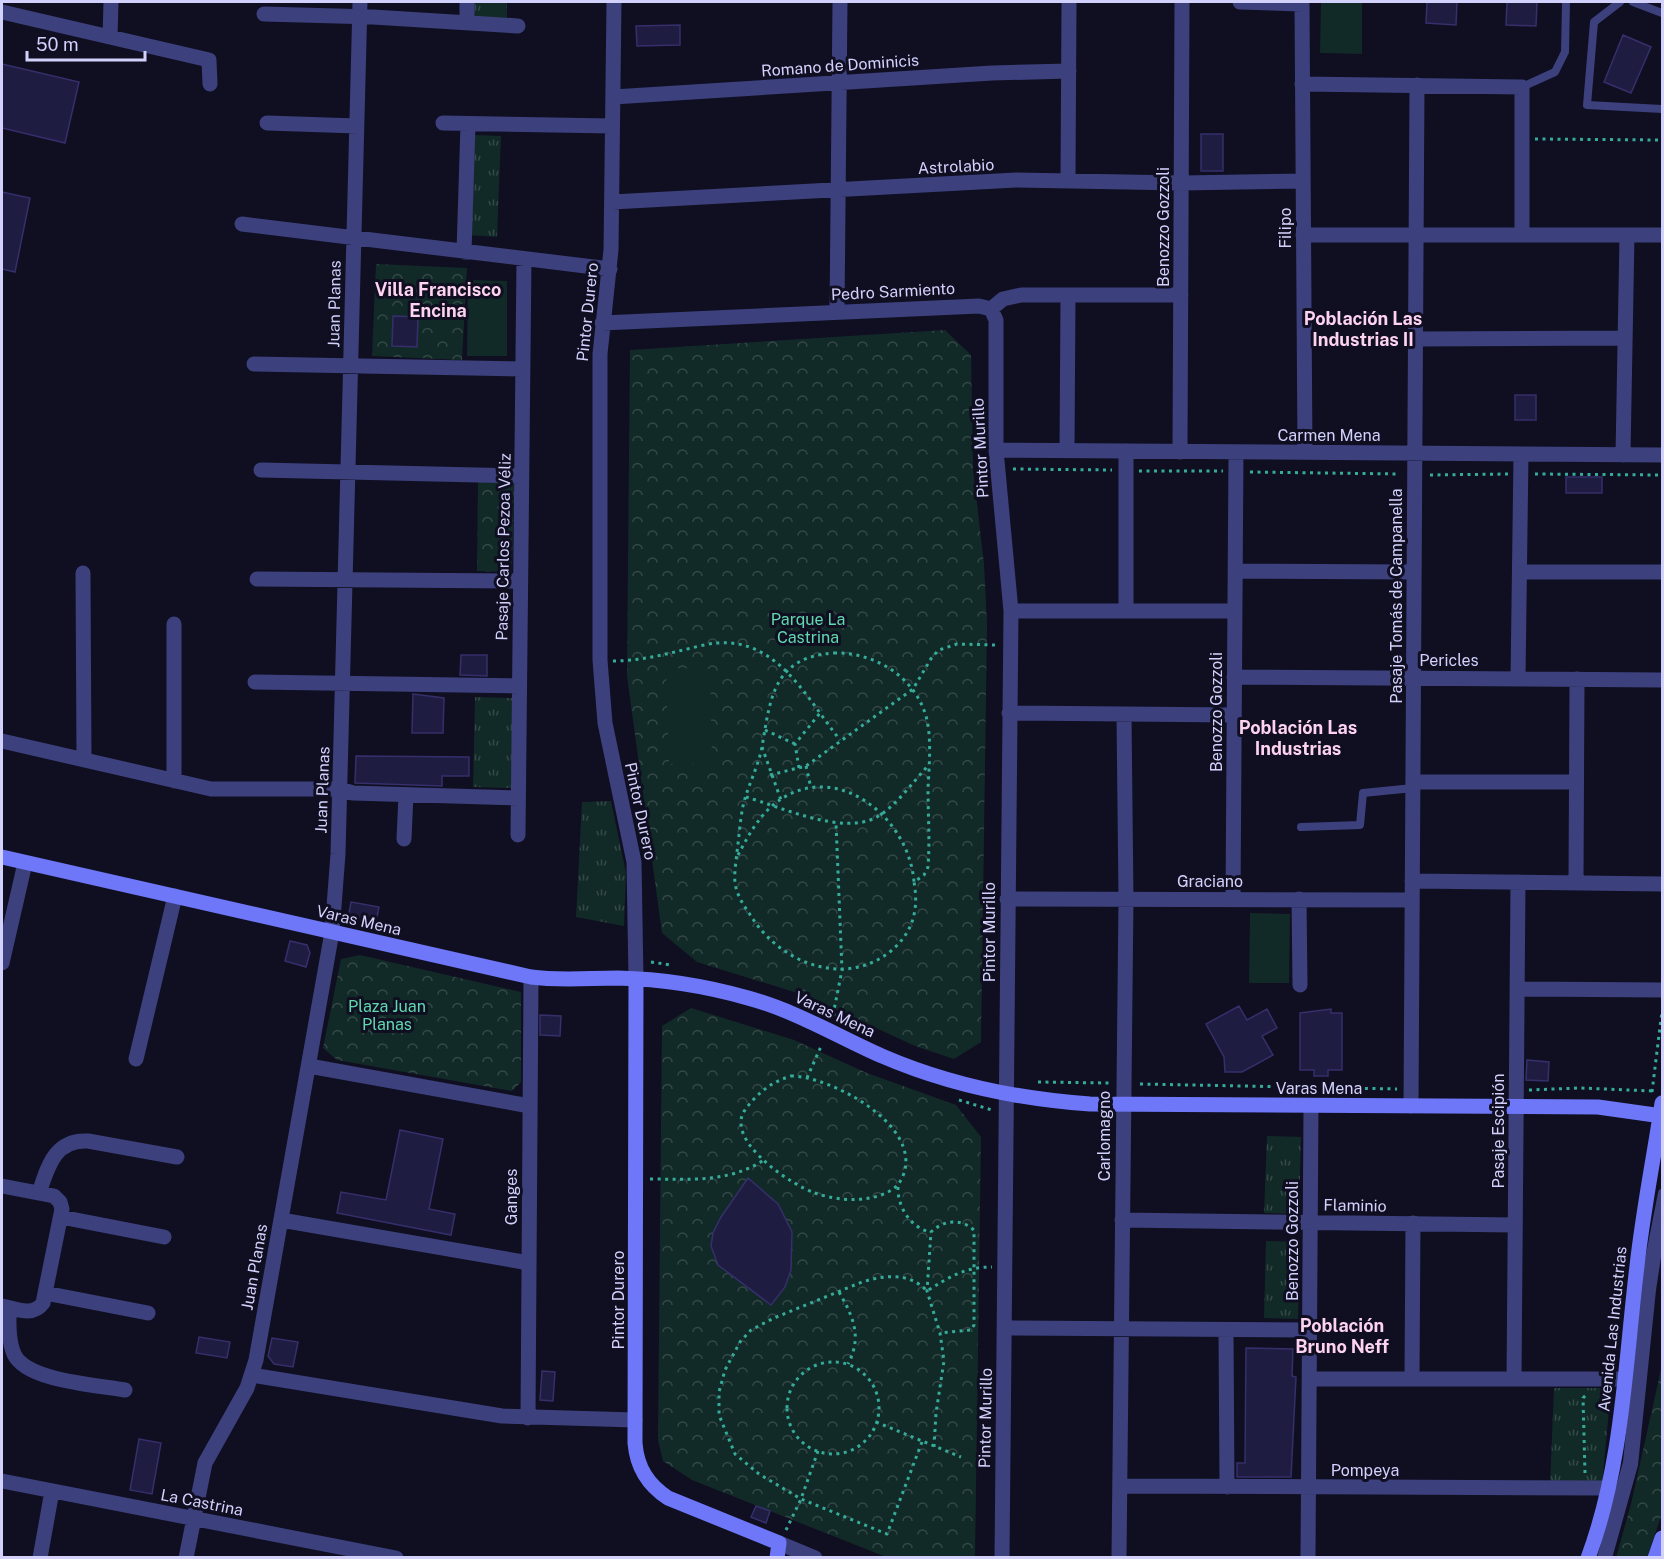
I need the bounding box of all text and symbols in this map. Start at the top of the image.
scale bar [27,24,146,62]
text: 50 m [36,34,79,55]
street label: Romano de Dominicis [760,50,920,81]
street label: Astrolabio [917,155,995,178]
street label: Benozzo Gozzoli [1154,167,1173,287]
street label: Filipo [1276,208,1295,248]
street label: Juan Planas [324,260,345,348]
street label: Pintor Durero [573,262,602,362]
district label: Villa Francisco Encina [375,279,501,321]
street label: Pedro Sarmiento [830,279,956,304]
district label: Población Las Industrias II [1304,308,1422,350]
street label: Pintor Murillo [968,397,993,499]
street label: Carmen Mena [1277,426,1381,445]
street label: Pasaje Carlos Pezoa Véliz [492,453,515,641]
street label: Pasaje Tomás de Campanella [1387,488,1406,704]
park label: Parque La Castrina [771,610,845,647]
street label: Pericles [1419,651,1479,670]
street label: Benozzo Gozzoli [1207,652,1226,772]
district label: Población Las Industrias [1239,717,1357,759]
street label: Juan Planas [311,746,334,834]
street label: Pintor Durero [621,761,660,862]
street label: Graciano [1177,872,1243,891]
street label: Pintor Murillo [980,882,999,982]
street label: Varas Mena [314,901,403,940]
street label: Varas Mena [791,988,878,1041]
park label: Plaza Juan Planas [348,997,426,1034]
street label: Pasaje Escipión [1489,1073,1508,1189]
street label: Varas Mena [1276,1079,1362,1098]
street label: Carlomagno [1095,1091,1114,1181]
street label: Ganges [502,1169,521,1225]
street label: Benozzo Gozzoli [1283,1181,1302,1301]
street label: Flaminio [1323,1195,1387,1216]
street label: Juan Planas [238,1222,271,1312]
street label: Avenida Las Industrias [1594,1245,1631,1413]
street label: Pintor Durero [609,1250,628,1350]
district label: Población Bruno Neff [1295,1315,1389,1357]
street label: Pintor Murillo [975,1368,996,1468]
street label: Pompeya [1331,1461,1399,1480]
street label: La Castrina [159,1485,245,1520]

